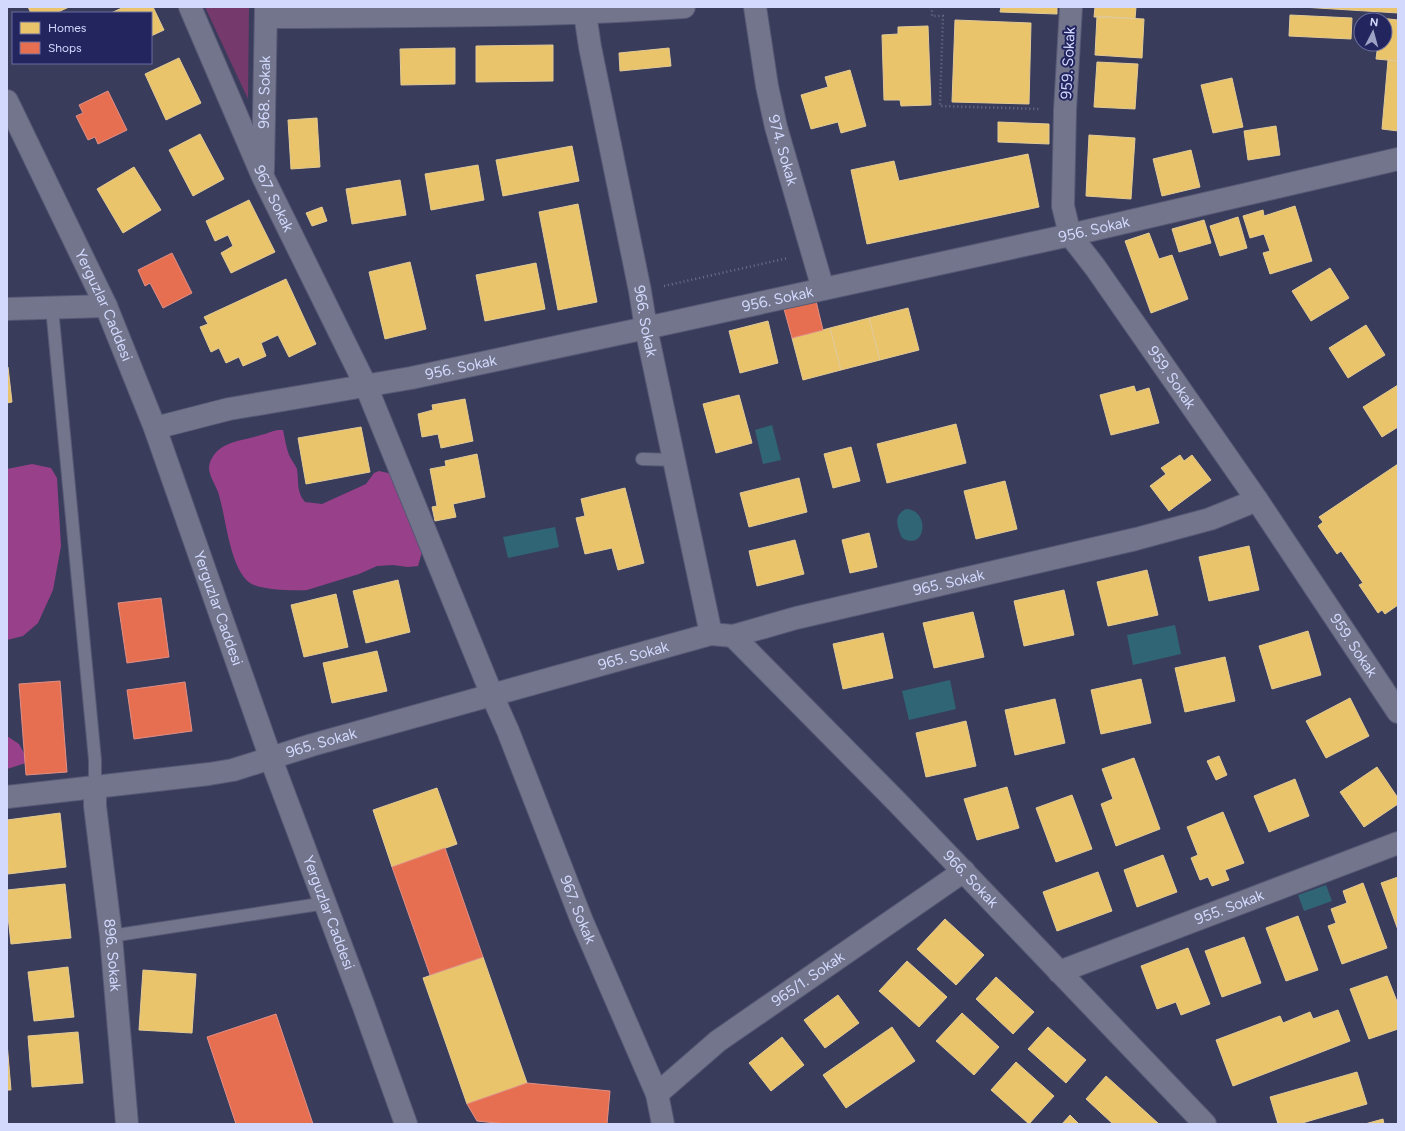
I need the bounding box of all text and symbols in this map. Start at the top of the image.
legend [12,12,152,64]
north arrow [1353,12,1393,52]
text: N [1369,16,1379,29]
text: Homes [48,21,87,35]
street label: 959. Sokak [1057,26,1079,100]
text: Shops [48,41,82,55]
street label: 968. Sokak [255,55,274,129]
street label: 974. Sokak [765,113,802,188]
street label: 967. Sokak [250,162,298,235]
street label: 956. Sokak [1057,212,1132,246]
street label: Yerguzlar Caddesi [71,246,136,364]
street label: 956. Sokak [740,282,816,316]
street label: 966. Sokak [630,284,661,359]
street label: 959. Sokak [1144,342,1200,413]
street label: 956. Sokak [424,351,499,384]
street label: Yerguzlar Caddesi [190,548,247,668]
street label: 965. Sokak [911,565,987,599]
street label: 959. Sokak [1326,610,1382,681]
street label: 965. Sokak [596,637,671,674]
street label: 965. Sokak [284,724,359,762]
street label: 966. Sokak [939,847,1003,912]
street label: Yerguzlar Caddesi [299,853,358,972]
street label: 967. Sokak [556,873,600,947]
street label: 955. Sokak [1192,886,1267,929]
street label: 896. Sokak [100,918,125,993]
street label: 965/1. Sokak [768,947,848,1010]

